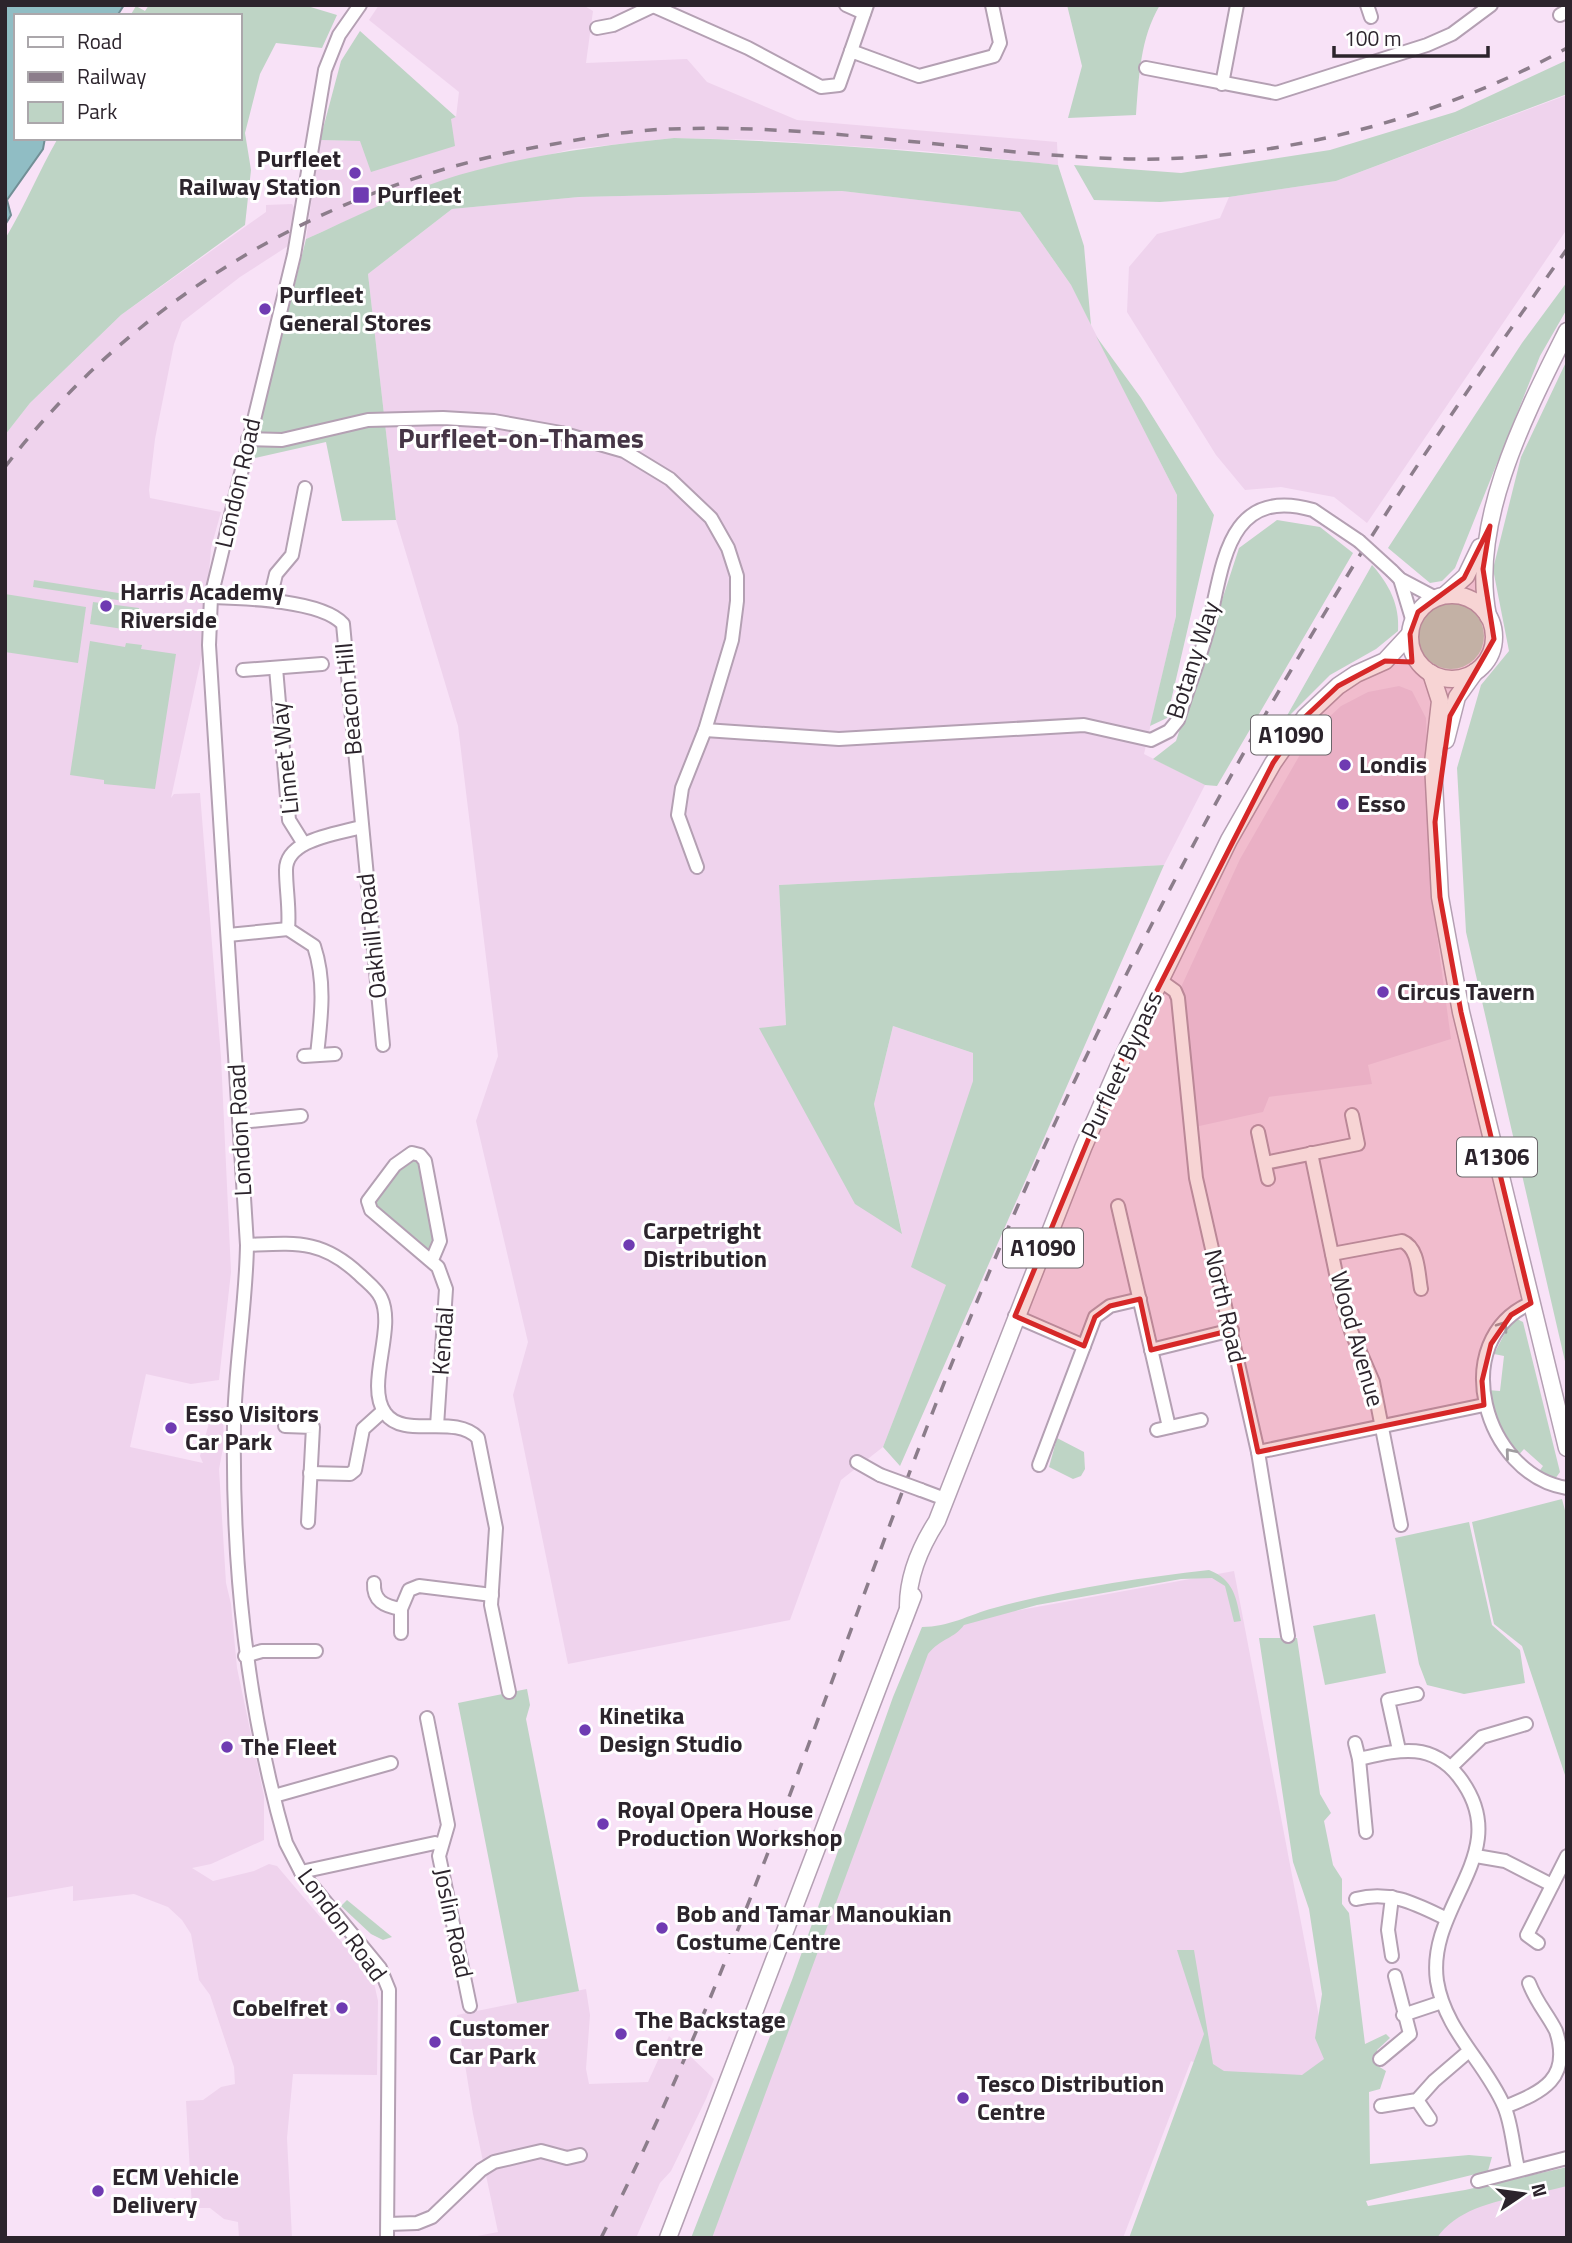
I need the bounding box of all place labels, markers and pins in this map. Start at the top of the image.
place label: Purfleet Railway Station [178,140,341,204]
marker: Purfleet Railway Station [347,165,363,181]
place label: Purfleet [377,176,462,212]
marker: Purfleet [351,185,371,205]
place label: Purfleet General Stores [279,276,431,340]
marker: Purfleet General Stores [257,301,273,317]
place label: Harris Academy Riverside [120,573,284,637]
marker: Harris Academy Riverside [98,598,114,614]
place label: Londis [1359,746,1427,782]
marker: Londis [1337,757,1353,773]
place label: Esso [1357,785,1406,821]
marker: Esso [1335,796,1351,812]
place label: Circus Tavern [1397,973,1535,1009]
marker: Circus Tavern [1375,984,1391,1000]
place label: Carpetright Distribution [643,1212,767,1276]
marker: Carpetright Distribution [621,1237,637,1253]
place label: Esso Visitors Car Park [185,1395,319,1459]
marker: Esso Visitors Car Park [163,1420,179,1436]
place label: Kinetika Design Studio [599,1697,743,1761]
marker: Kinetika Design Studio [577,1722,593,1738]
place label: The Fleet [241,1728,337,1764]
marker: The Fleet [219,1739,235,1755]
place label: Royal Opera House Production Workshop [617,1791,843,1855]
marker: Royal Opera House Production Workshop [595,1816,611,1832]
place label: Bob and Tamar Manoukian Costume Centre [676,1895,952,1959]
marker: Bob and Tamar Manoukian Costume Centre [654,1920,670,1936]
place label: Cobelfret [232,1989,328,2025]
marker: Cobelfret [334,2000,350,2016]
place label: The Backstage Centre [635,2001,786,2065]
place label: Customer Car Park [449,2009,549,2073]
marker: The Backstage Centre [613,2026,629,2042]
marker: Customer Car Park [427,2034,443,2050]
place label: Tesco Distribution Centre [977,2065,1164,2129]
marker: Tesco Distribution Centre [955,2090,971,2106]
place label: ECM Vehicle Delivery [112,2158,239,2222]
marker: ECM Vehicle Delivery [90,2183,106,2199]

